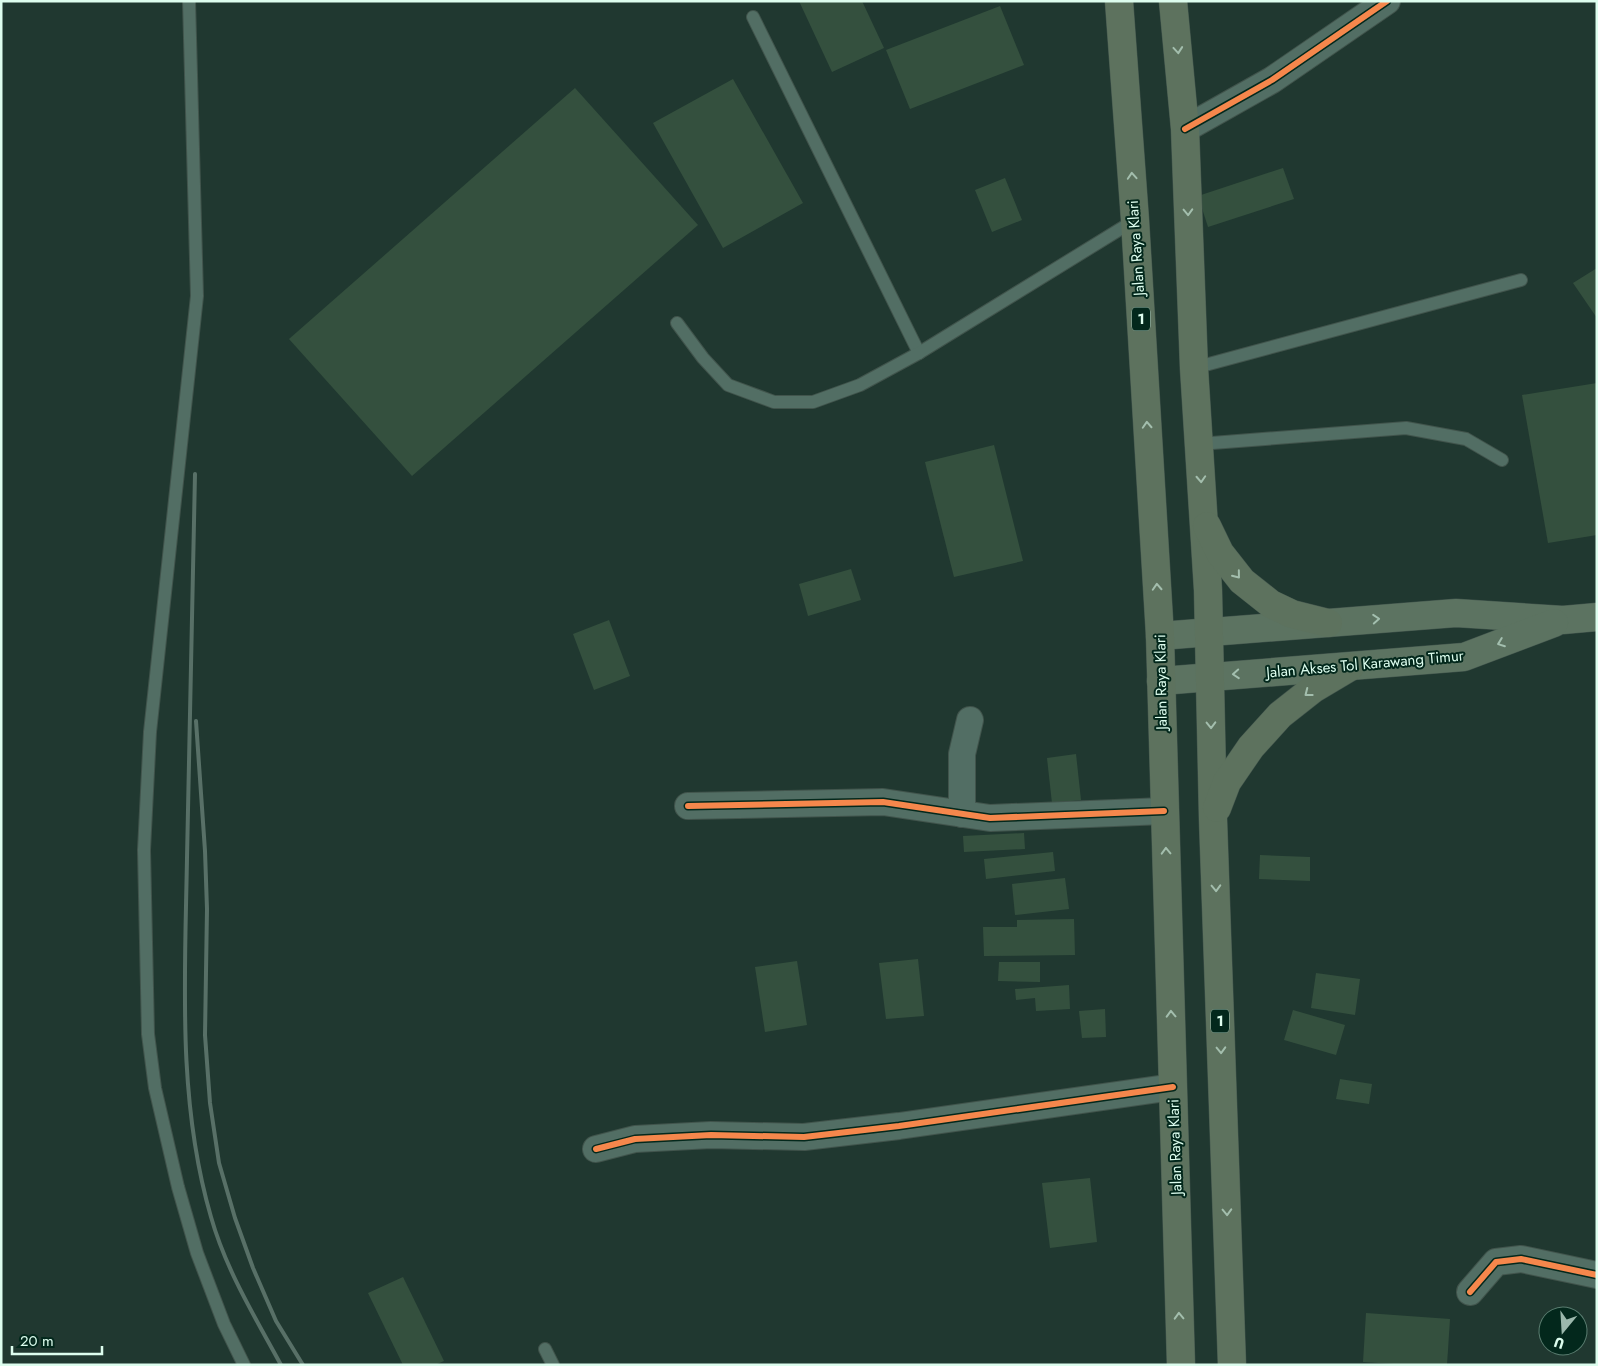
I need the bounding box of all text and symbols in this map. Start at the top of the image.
one-way arrow [1172,46,1183,54]
one-way arrow [1126,171,1137,179]
street label: Jalan Raya Klari [1122,199,1150,299]
one-way arrow [1183,208,1193,216]
road number: 1 [1132,308,1150,330]
one-way arrow [1142,421,1153,429]
one-way arrow [1196,475,1207,483]
one-way arrow [1232,569,1241,578]
one-way arrow [1152,583,1163,591]
one-way arrow [1372,614,1380,625]
street label: Jalan Raya Klari [1149,634,1173,732]
one-way arrow [1497,637,1505,647]
street label: Jalan Akses Tol Karawang Timur [1263,644,1466,684]
one-way arrow [1232,669,1240,680]
one-way arrow [1305,687,1314,695]
one-way arrow [1206,722,1216,729]
one-way arrow [1160,847,1171,855]
one-way arrow [1210,884,1221,892]
one-way arrow [1165,1009,1176,1017]
road number: 1 [1211,1009,1229,1032]
one-way arrow [1216,1046,1226,1054]
street label: Jalan Raya Klari [1162,1099,1188,1197]
one-way arrow [1221,1209,1232,1217]
north arrow [1538,1306,1588,1356]
one-way arrow [1174,1312,1185,1320]
scale bar [12,1324,102,1356]
text: 20 m [20,1330,54,1352]
text: U [1551,1332,1567,1354]

